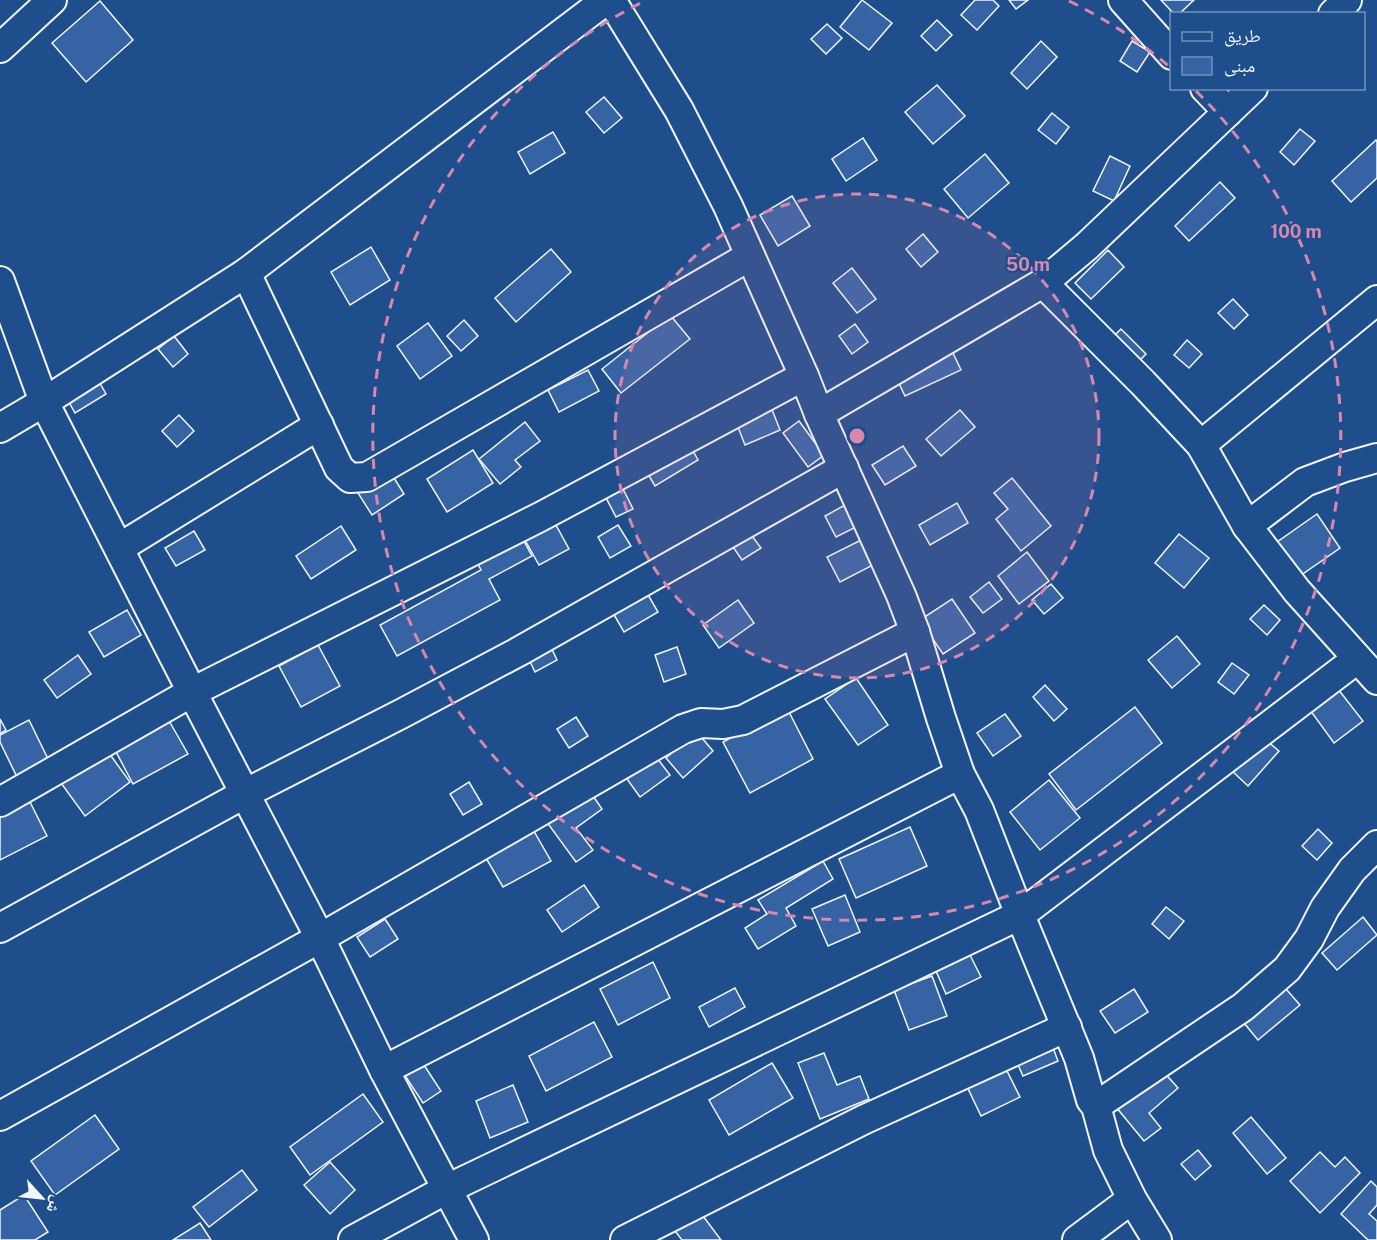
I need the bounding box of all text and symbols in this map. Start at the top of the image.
legend [1170,12,1365,90]
text: طريق [1224,25,1261,47]
text: مبنى [1224,55,1255,77]
text: 100 m [1270,221,1322,242]
text: 50 m [1006,254,1050,275]
centre of rings [847,426,867,446]
north arrow [12,1168,72,1228]
text: ش [43,1193,67,1216]

